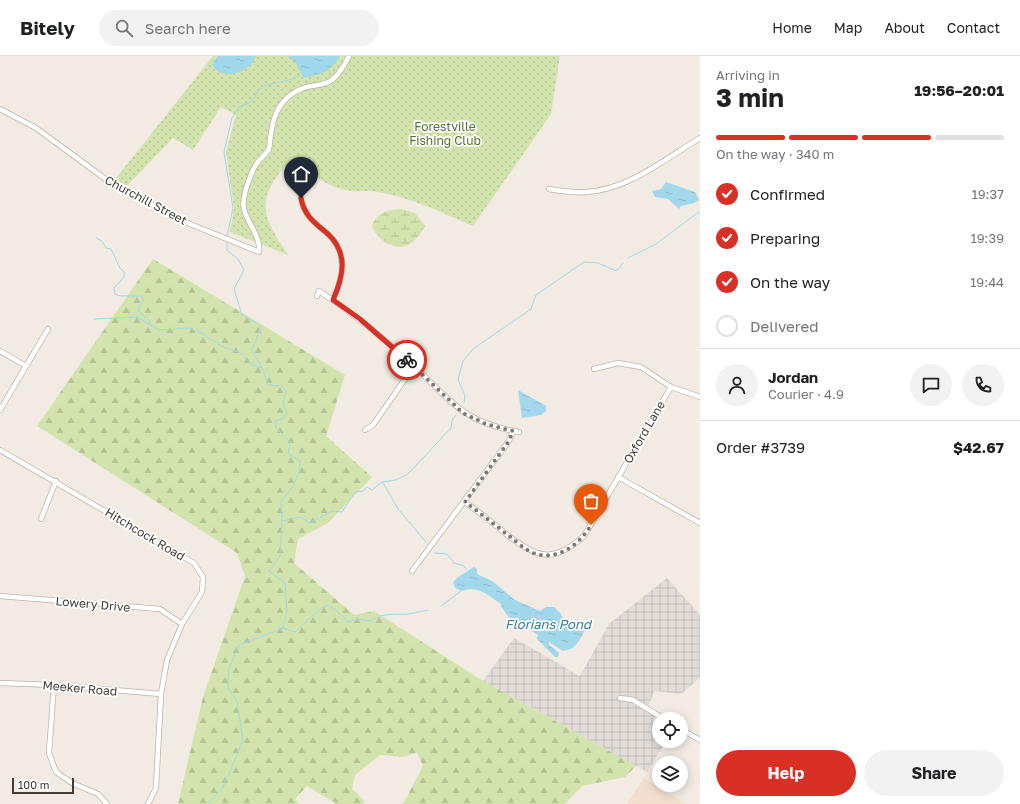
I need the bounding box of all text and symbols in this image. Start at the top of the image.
search box [99,10,379,46]
text: Bitely [20,16,75,39]
icon: search [113,17,135,39]
text: Search here [145,19,231,37]
text: Home [772,19,812,36]
text: Map [834,19,862,36]
text: About [884,19,925,36]
text: Contact [947,19,1000,36]
text: Arriving in [716,67,780,83]
text: 19:56–20:01 [914,81,1004,99]
text: 3 min [716,82,784,113]
park label: Forestville Fishing Club [409,119,481,148]
text: On the way · 340 m [716,146,834,162]
pin [284,157,318,198]
icon: home [290,163,312,185]
street label: Churchill Street [102,172,190,228]
icon: check [716,183,738,205]
text: Confirmed [750,185,825,203]
text: 19:37 [971,186,1004,202]
icon: check [716,227,738,249]
text: Preparing [750,229,820,247]
text: 19:39 [970,230,1004,246]
icon: check [716,271,738,293]
text: On the way [750,273,830,291]
text: 19:44 [970,274,1004,290]
text: Delivered [750,317,818,335]
courier [387,340,427,380]
icon: bike [396,349,418,371]
button: person [716,364,758,406]
button: chat [910,364,952,406]
button: phone [962,364,1004,406]
text: Jordan [768,368,818,386]
text: Courier · 4.9 [768,386,844,402]
street label: Oxford Lane [620,398,668,466]
text: Order #3739 [716,438,805,456]
text: $42.67 [953,438,1004,456]
pin [574,484,608,525]
icon: bag [580,490,602,512]
street label: Hitchcock Road [102,504,188,564]
street label: Lowery Drive [55,593,131,615]
water label: Florians Pond [505,616,593,632]
street label: Meeker Road [42,677,118,699]
map controls [652,712,688,792]
button: locate [652,712,688,748]
button: Help [716,750,856,796]
button: Share [864,750,1004,796]
button: layers [652,756,688,792]
scale bar [12,776,74,795]
text: 100 m [18,778,49,791]

